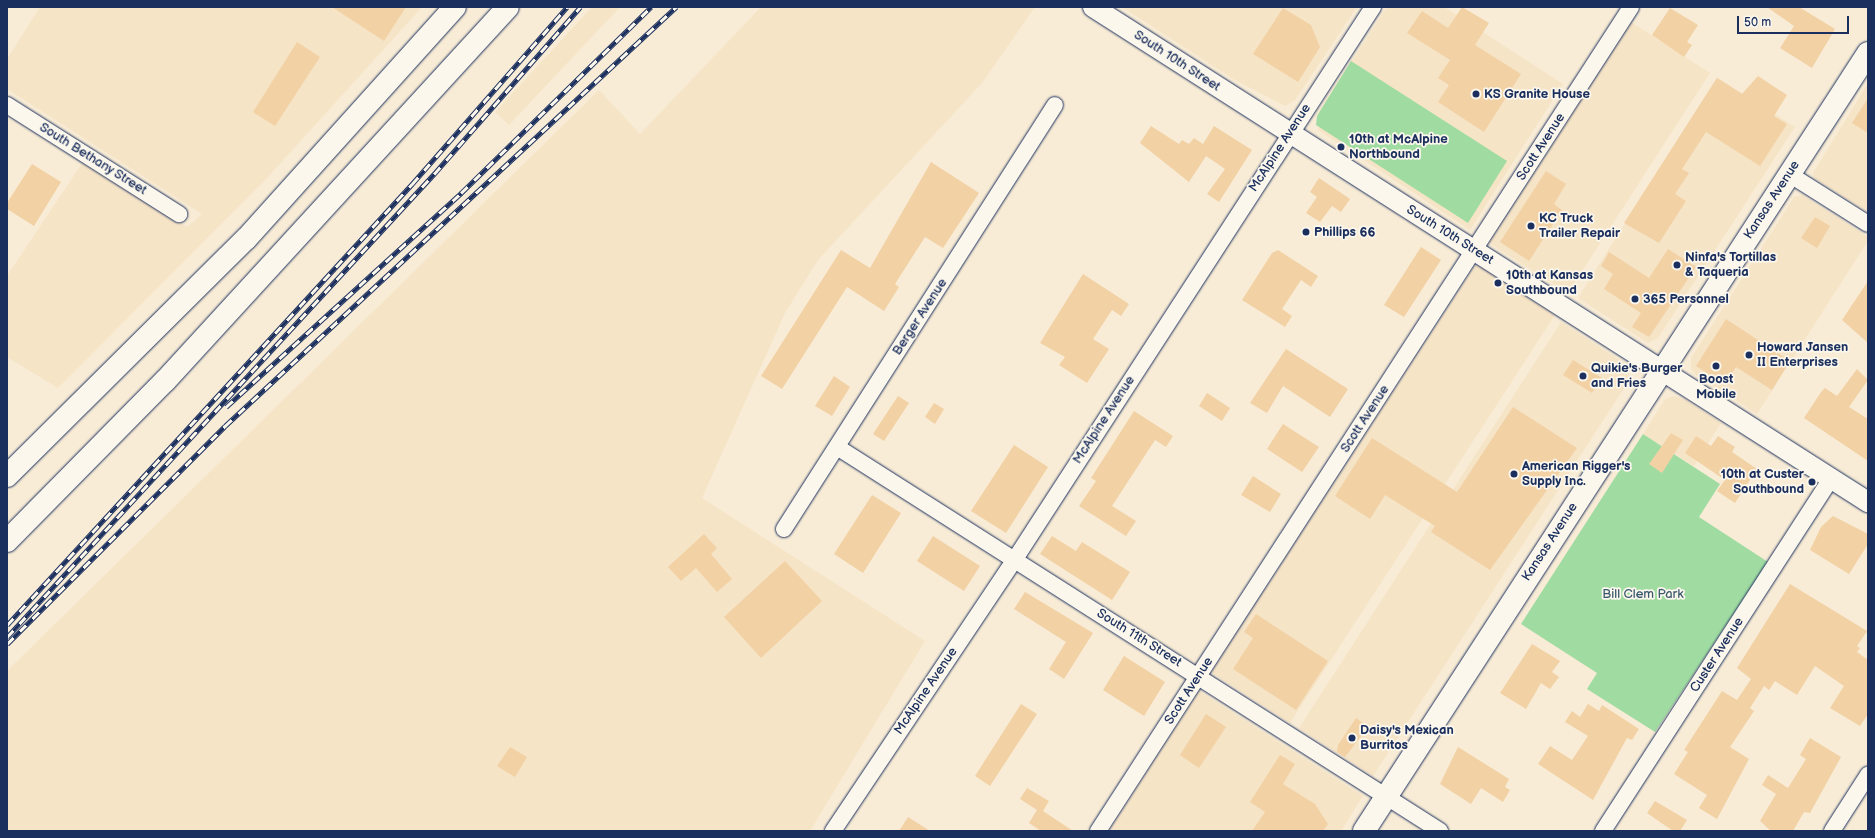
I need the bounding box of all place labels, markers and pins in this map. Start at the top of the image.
place label: KS Granite House [1484,86,1590,102]
marker: KS Granite House [1471,89,1481,99]
place label: 10th at McAlpine Northbound [1349,132,1448,163]
marker: 10th at McAlpine Northbound [1336,142,1346,152]
place label: KC Truck Trailer Repair [1539,211,1620,242]
marker: KC Truck Trailer Repair [1526,221,1536,231]
place label: Phillips 66 [1314,224,1375,240]
marker: Phillips 66 [1301,227,1311,237]
place label: Ninfa's Tortillas & Taqueria [1685,250,1776,281]
marker: Ninfa's Tortillas & Taqueria [1672,260,1682,270]
place label: 10th at Kansas Southbound [1506,268,1593,299]
marker: 10th at Kansas Southbound [1493,278,1503,288]
place label: 365 Personnel [1643,291,1729,307]
marker: 365 Personnel [1630,294,1640,304]
place label: Howard Jansen II Enterprises [1757,340,1848,371]
marker: Howard Jansen II Enterprises [1744,350,1754,360]
place label: Quikie's Burger and Fries [1591,361,1682,392]
marker: Boost Mobile [1711,361,1721,371]
marker: Quikie's Burger and Fries [1578,371,1588,381]
place label: Boost Mobile [1696,372,1736,403]
place label: American Rigger's Supply Inc. [1522,459,1630,490]
place label: 10th at Custer Southbound [1720,467,1804,498]
marker: American Rigger's Supply Inc. [1509,469,1519,479]
marker: 10th at Custer Southbound [1807,477,1817,487]
place label: Daisy's Mexican Burritos [1360,723,1454,754]
marker: Daisy's Mexican Burritos [1347,733,1357,743]

